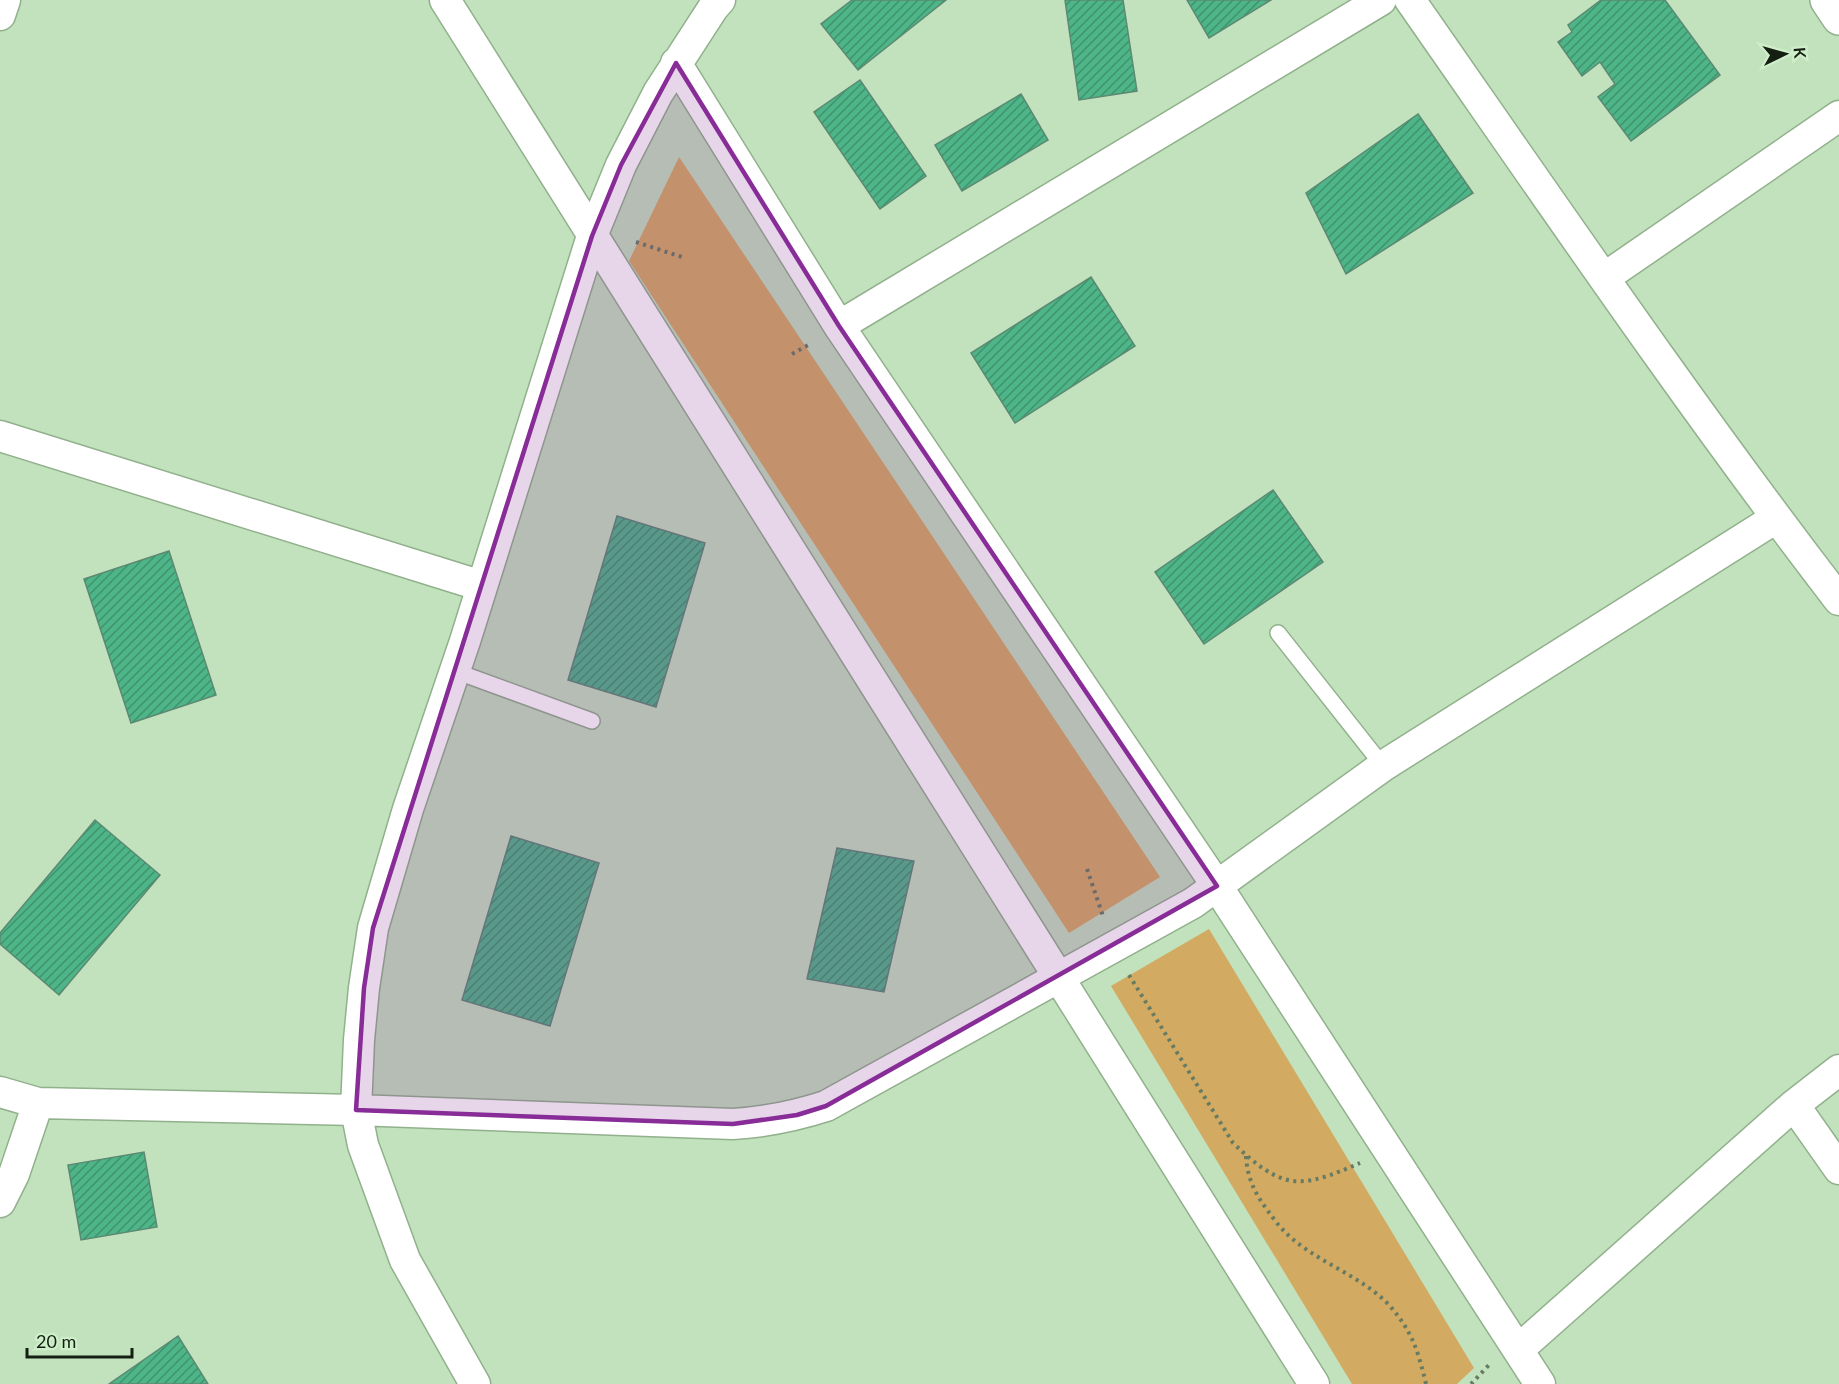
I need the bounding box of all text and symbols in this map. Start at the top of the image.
north arrow [1755,24,1815,84]
text: K [1790,46,1810,60]
scale bar [27,1321,132,1359]
text: 20 m [36,1330,76,1352]

